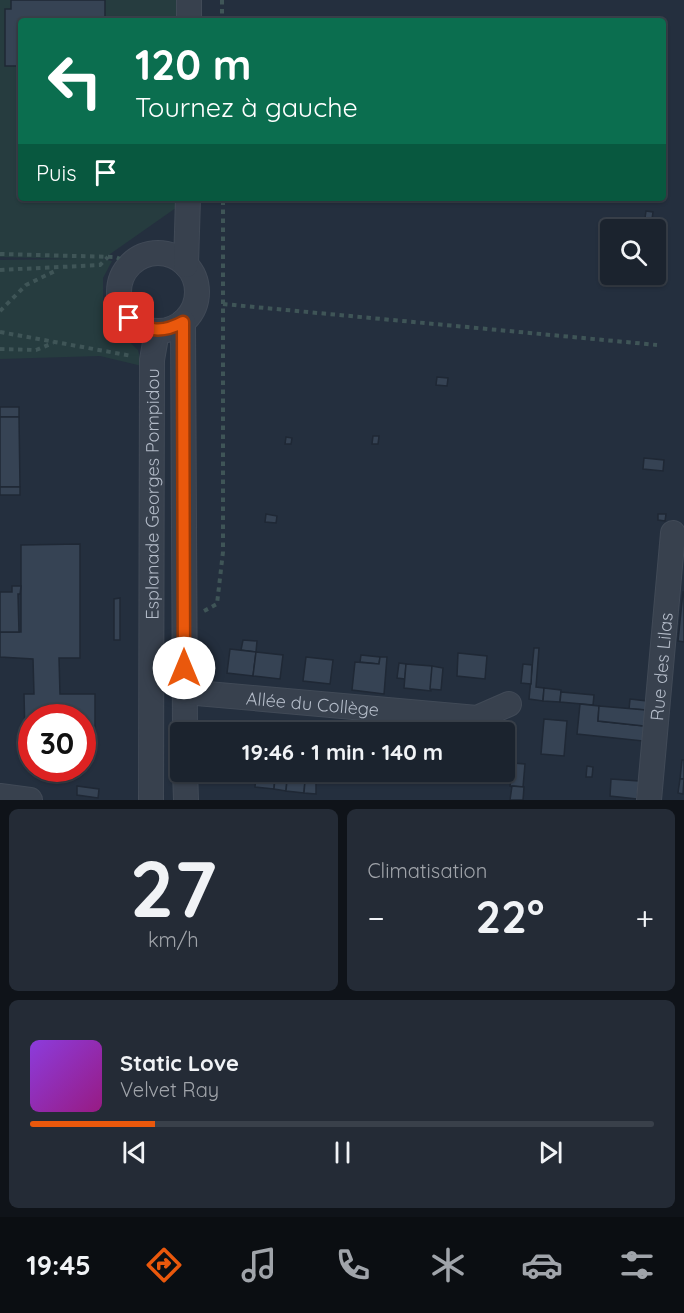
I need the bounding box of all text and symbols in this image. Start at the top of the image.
text: 120 m [135,38,252,91]
icon: left [36,42,114,120]
text: Tournez à gauche [135,90,358,124]
icon: arrive [89,156,122,189]
text: Puis [36,159,77,187]
map controls [600,219,666,285]
button: search [600,219,666,285]
pin [103,292,154,343]
icon: arrive [112,301,145,334]
street label: Esplanade Georges Pompidou [140,368,163,620]
street label: Rue des Lilas [645,611,677,722]
position arrow [152,636,216,700]
street label: Allée du Collège [245,686,380,721]
speed limit sign: 30 [18,704,96,782]
text: 19:46 · 1 min · 140 m [242,738,443,766]
text: 27 [130,839,217,937]
text: Climatisation [368,858,487,883]
text: 22° [476,888,544,944]
text: − [368,897,385,938]
text: + [635,897,654,938]
text: km/h [148,927,199,952]
text: Static Love [120,1049,239,1077]
text: Velvet Ray [120,1077,219,1102]
icon: previous [118,1136,151,1169]
icon: pause [326,1136,359,1169]
icon: next [534,1136,567,1169]
icon: directions [143,1244,185,1286]
icon: music [238,1244,280,1286]
icon: phone [332,1244,374,1286]
icon: climate [427,1244,469,1286]
icon: car [521,1244,563,1286]
icon: filters [616,1244,658,1286]
text: 19:45 [26,1248,91,1282]

